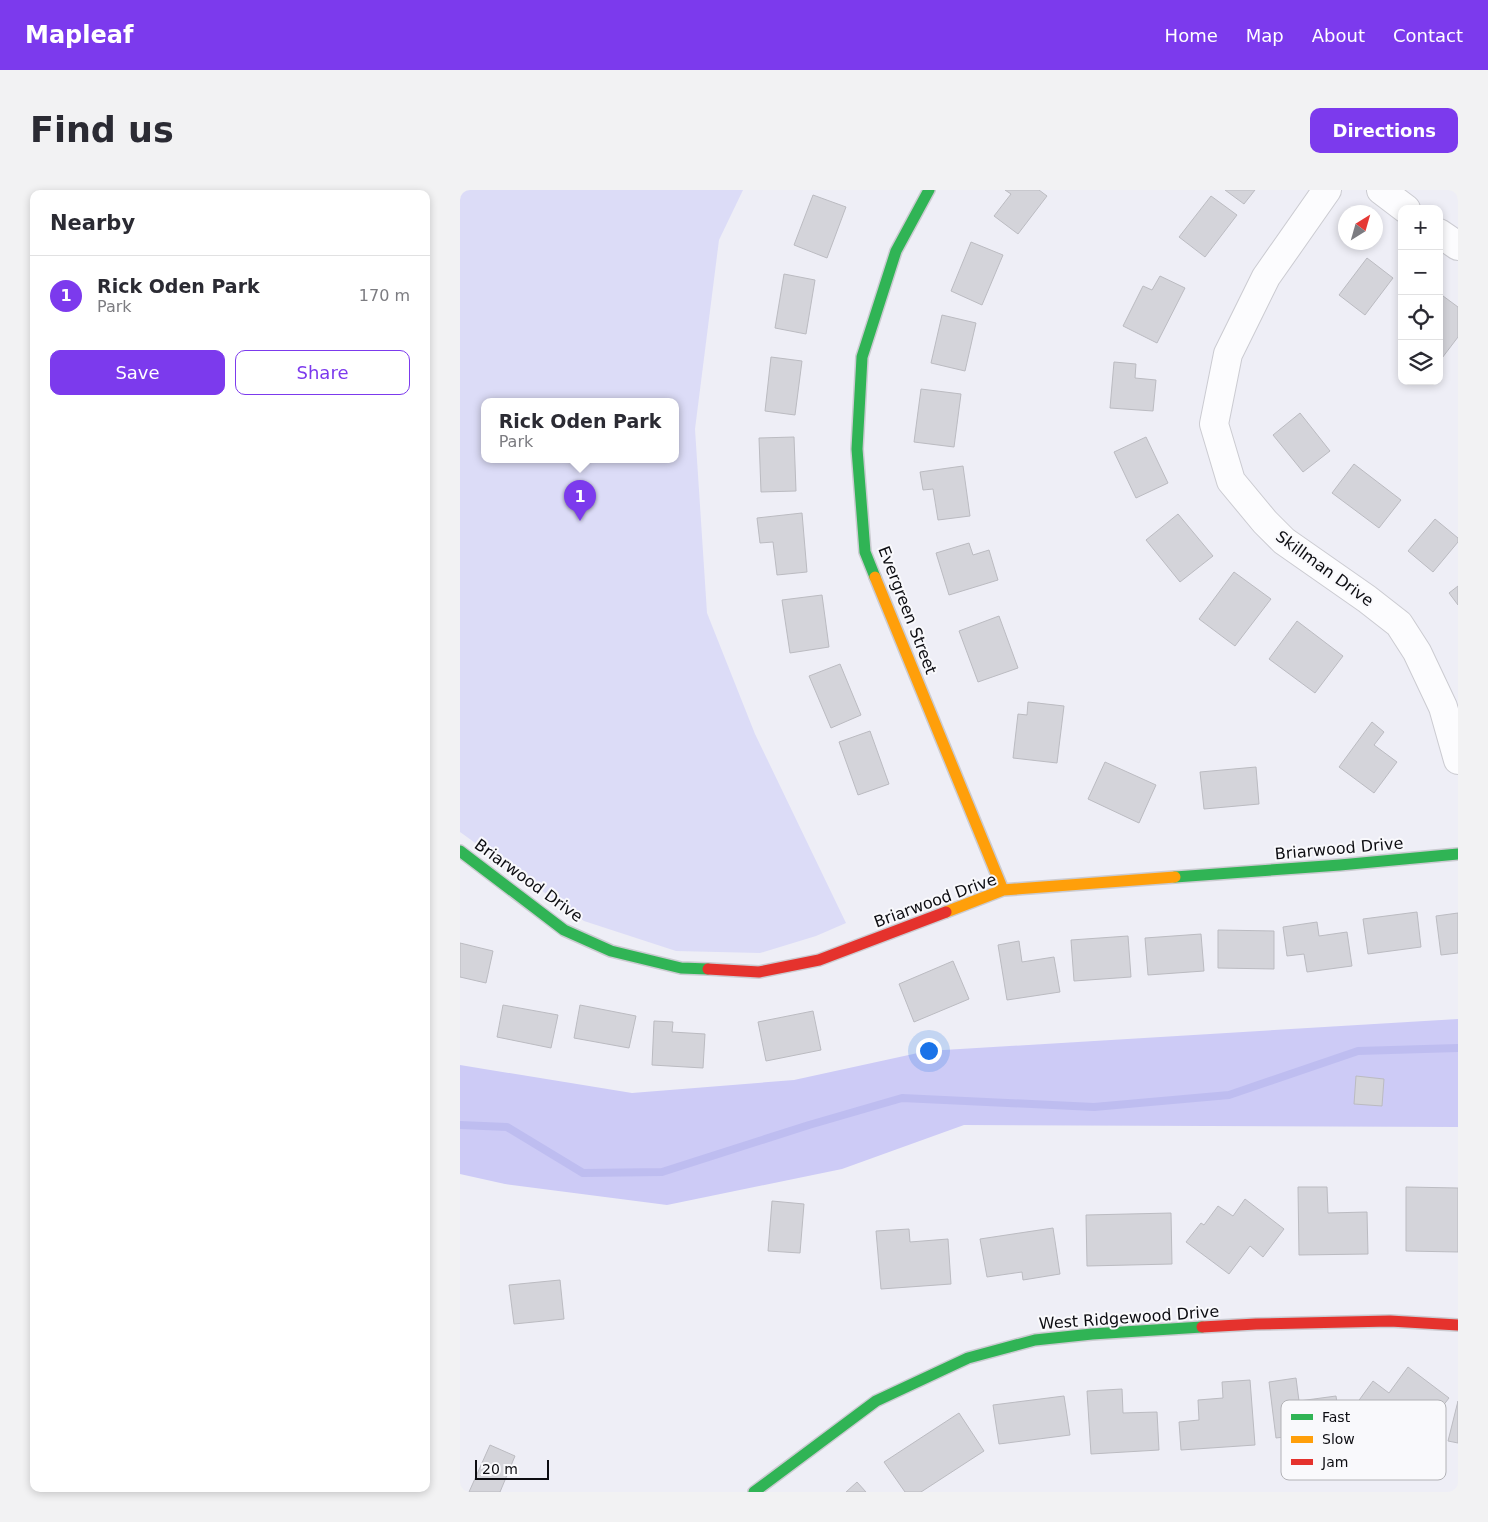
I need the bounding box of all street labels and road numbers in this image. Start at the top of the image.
street label: Skillman Drive [1272,527,1377,610]
street label: Evergreen Street [874,543,941,677]
street label: Briarwood Drive [1274,833,1404,864]
street label: Briarwood Drive [471,835,586,926]
street label: Briarwood Drive [871,869,999,931]
street label: West Ridgewood Drive [1038,1302,1220,1333]

